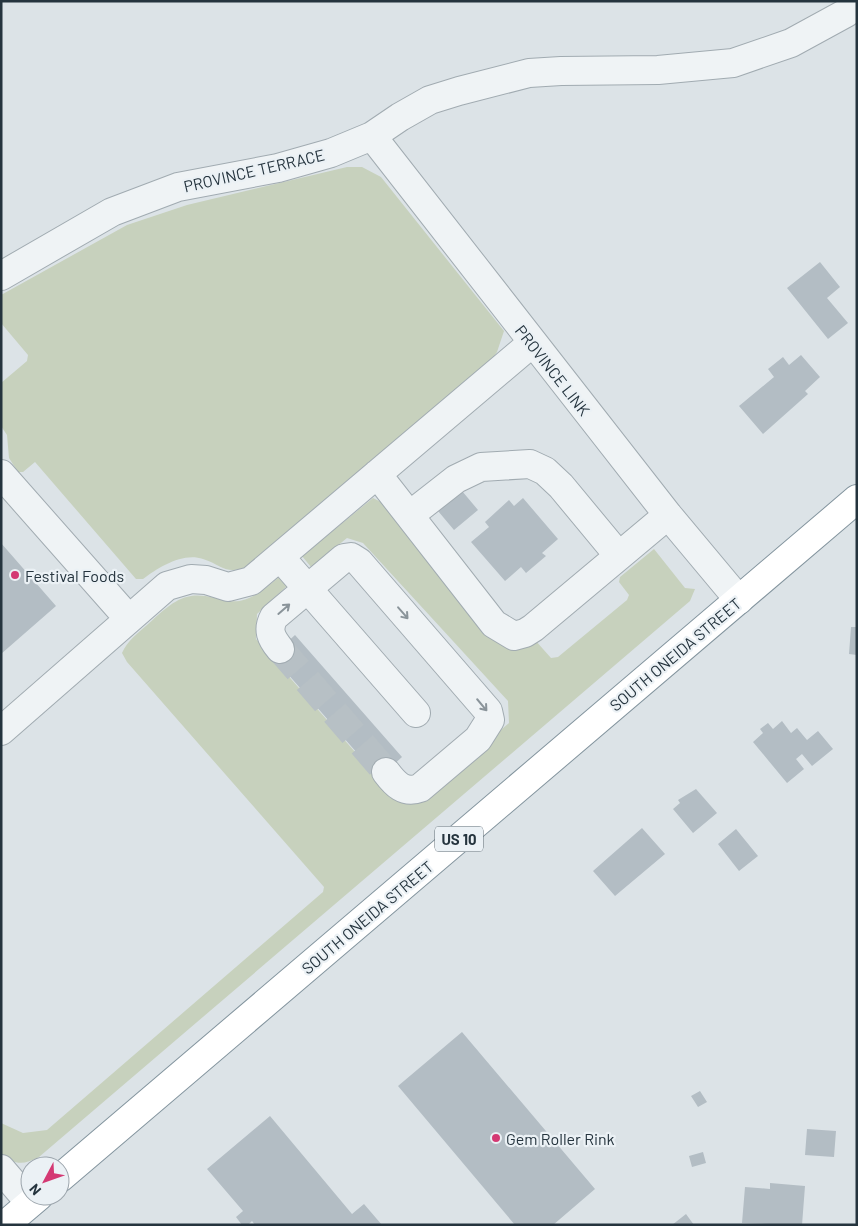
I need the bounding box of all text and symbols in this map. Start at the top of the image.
street label: PROVINCE TERRACE [182,145,326,195]
street label: PROVINCE LINK [512,321,594,419]
place label: Festival Foods [25,566,124,585]
marker: Festival Foods [9,569,21,581]
street label: SOUTH ONEIDA STREET [605,593,745,715]
one-way arrow [277,603,290,615]
one-way arrow [397,606,408,619]
one-way arrow [476,698,488,711]
road number: US 10 [435,826,483,852]
street label: SOUTH ONEIDA STREET [297,856,437,978]
place label: Gem Roller Rink [506,1129,615,1148]
marker: Gem Roller Rink [490,1132,502,1144]
north arrow [20,1156,70,1206]
text: N [25,1181,44,1199]

